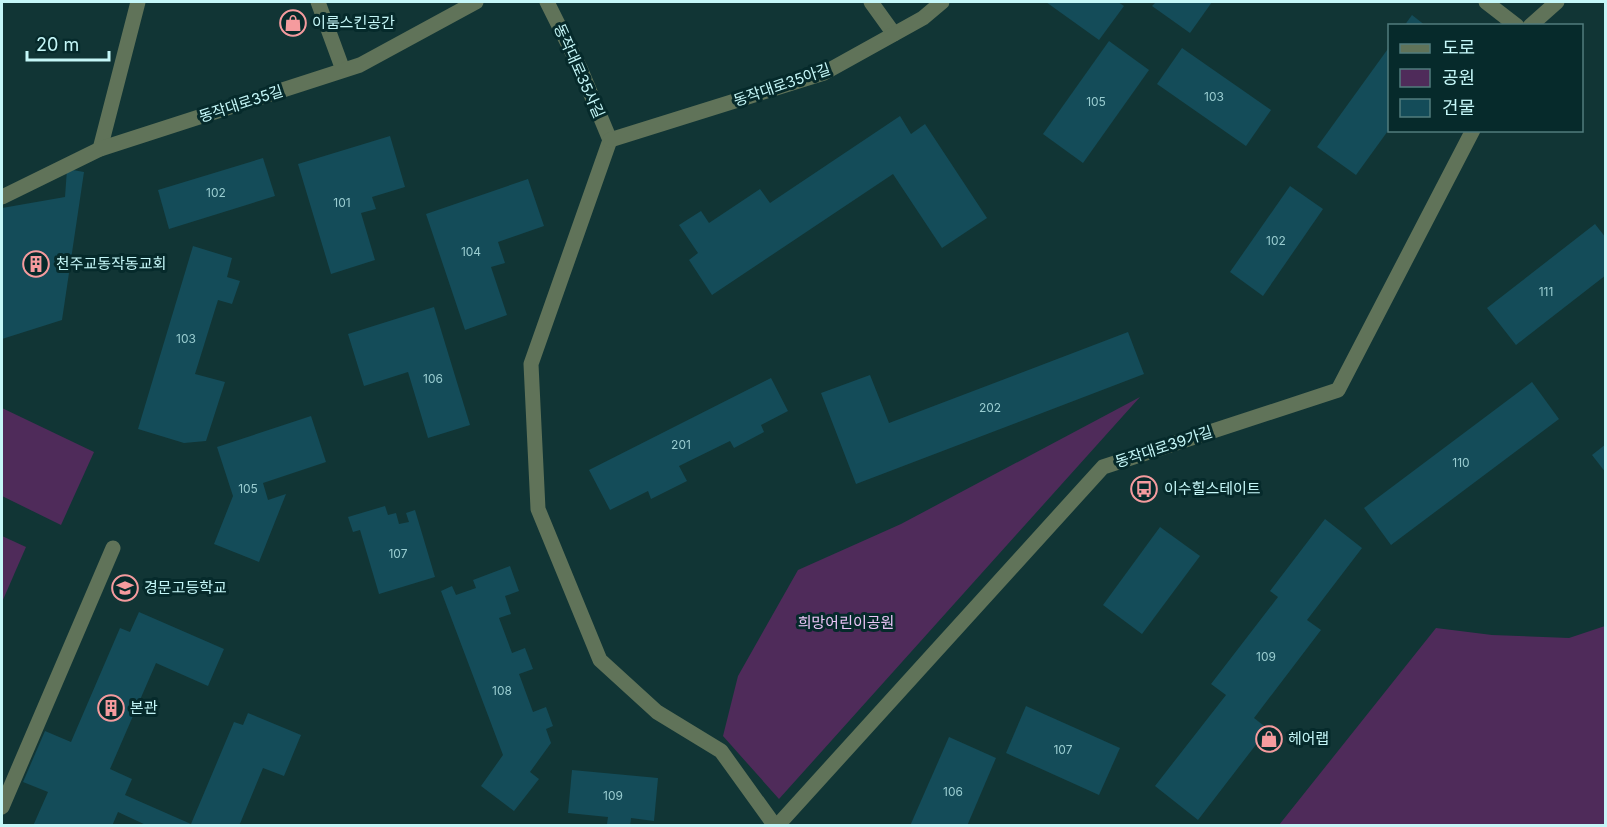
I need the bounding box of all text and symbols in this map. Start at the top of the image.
shop icon: 이룸스킨공간 [278,8,308,38]
place label: 이룸스킨공간 [312,13,395,32]
street label: 동작대로35사길 [550,21,609,121]
scale bar [27,24,110,62]
legend [1388,24,1583,132]
text: 20 m [36,34,79,55]
text: 도로 [1442,37,1475,58]
street label: 동작대로35아길 [731,59,833,110]
text: 공원 [1442,67,1475,88]
street label: 동작대로35길 [196,81,285,126]
house number: 103 [1204,89,1224,104]
house number: 105 [1086,94,1106,109]
text: 건물 [1442,97,1475,118]
house number: 102 [206,185,226,200]
house number: 101 [333,195,351,210]
house number: 102 [1266,233,1286,248]
house number: 104 [461,244,481,259]
building icon: 천주교동작동교회 [21,249,51,279]
place label: 천주교동작동교회 [56,254,166,273]
house number: 111 [1539,284,1553,299]
house number: 103 [176,331,196,346]
house number: 106 [423,371,443,386]
house number: 202 [979,400,1001,415]
street label: 동작대로39가길 [1113,422,1215,471]
house number: 201 [671,437,691,452]
house number: 110 [1452,455,1470,470]
bus stop icon: 이수힐스테이트 [1129,474,1159,504]
place label: 이수힐스테이트 [1164,479,1261,498]
house number: 105 [238,481,258,496]
house number: 107 [388,546,408,561]
school or university icon: 경문고등학교 [110,573,140,603]
place label: 경문고등학교 [144,578,227,597]
park label: 희망어린이공원 [798,613,894,632]
house number: 109 [1256,649,1276,664]
house number: 108 [492,683,512,698]
building icon: 본관 [96,693,126,723]
place label: 본관 [130,698,158,717]
shop icon: 헤어랩 [1254,724,1284,754]
place label: 헤어랩 [1288,729,1329,748]
house number: 107 [1053,742,1073,757]
house number: 106 [943,784,963,799]
house number: 109 [603,788,623,803]

